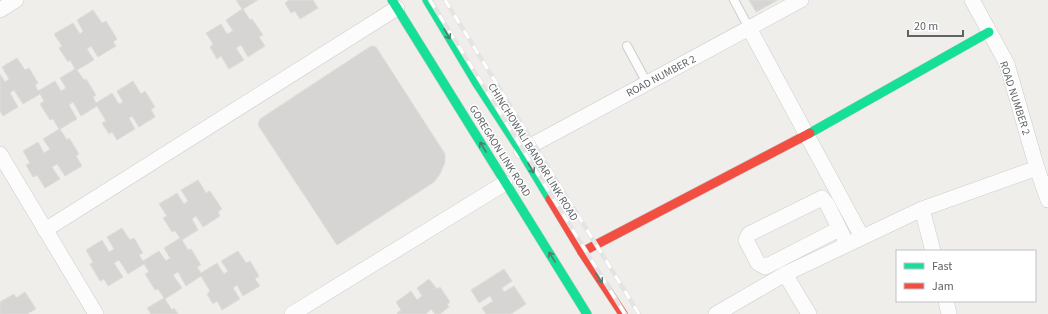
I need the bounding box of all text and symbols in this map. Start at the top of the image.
scale bar [908,12,963,38]
text: 20 m [914,18,938,35]
one-way arrow [444,28,452,40]
street label: ROAD NUMBER 2 [624,51,698,101]
street label: ROAD NUMBER 2 [996,59,1034,137]
street label: CHINCHOWALI BANDAR LINK ROAD [484,80,582,224]
street label: GOREGAON LINK ROAD [466,102,534,200]
one-way arrow [479,141,487,153]
one-way arrow [527,162,535,174]
legend [896,250,1036,302]
one-way arrow [548,252,556,263]
text: Fast [932,258,952,275]
one-way arrow [595,272,603,283]
text: Jam [932,278,954,295]

